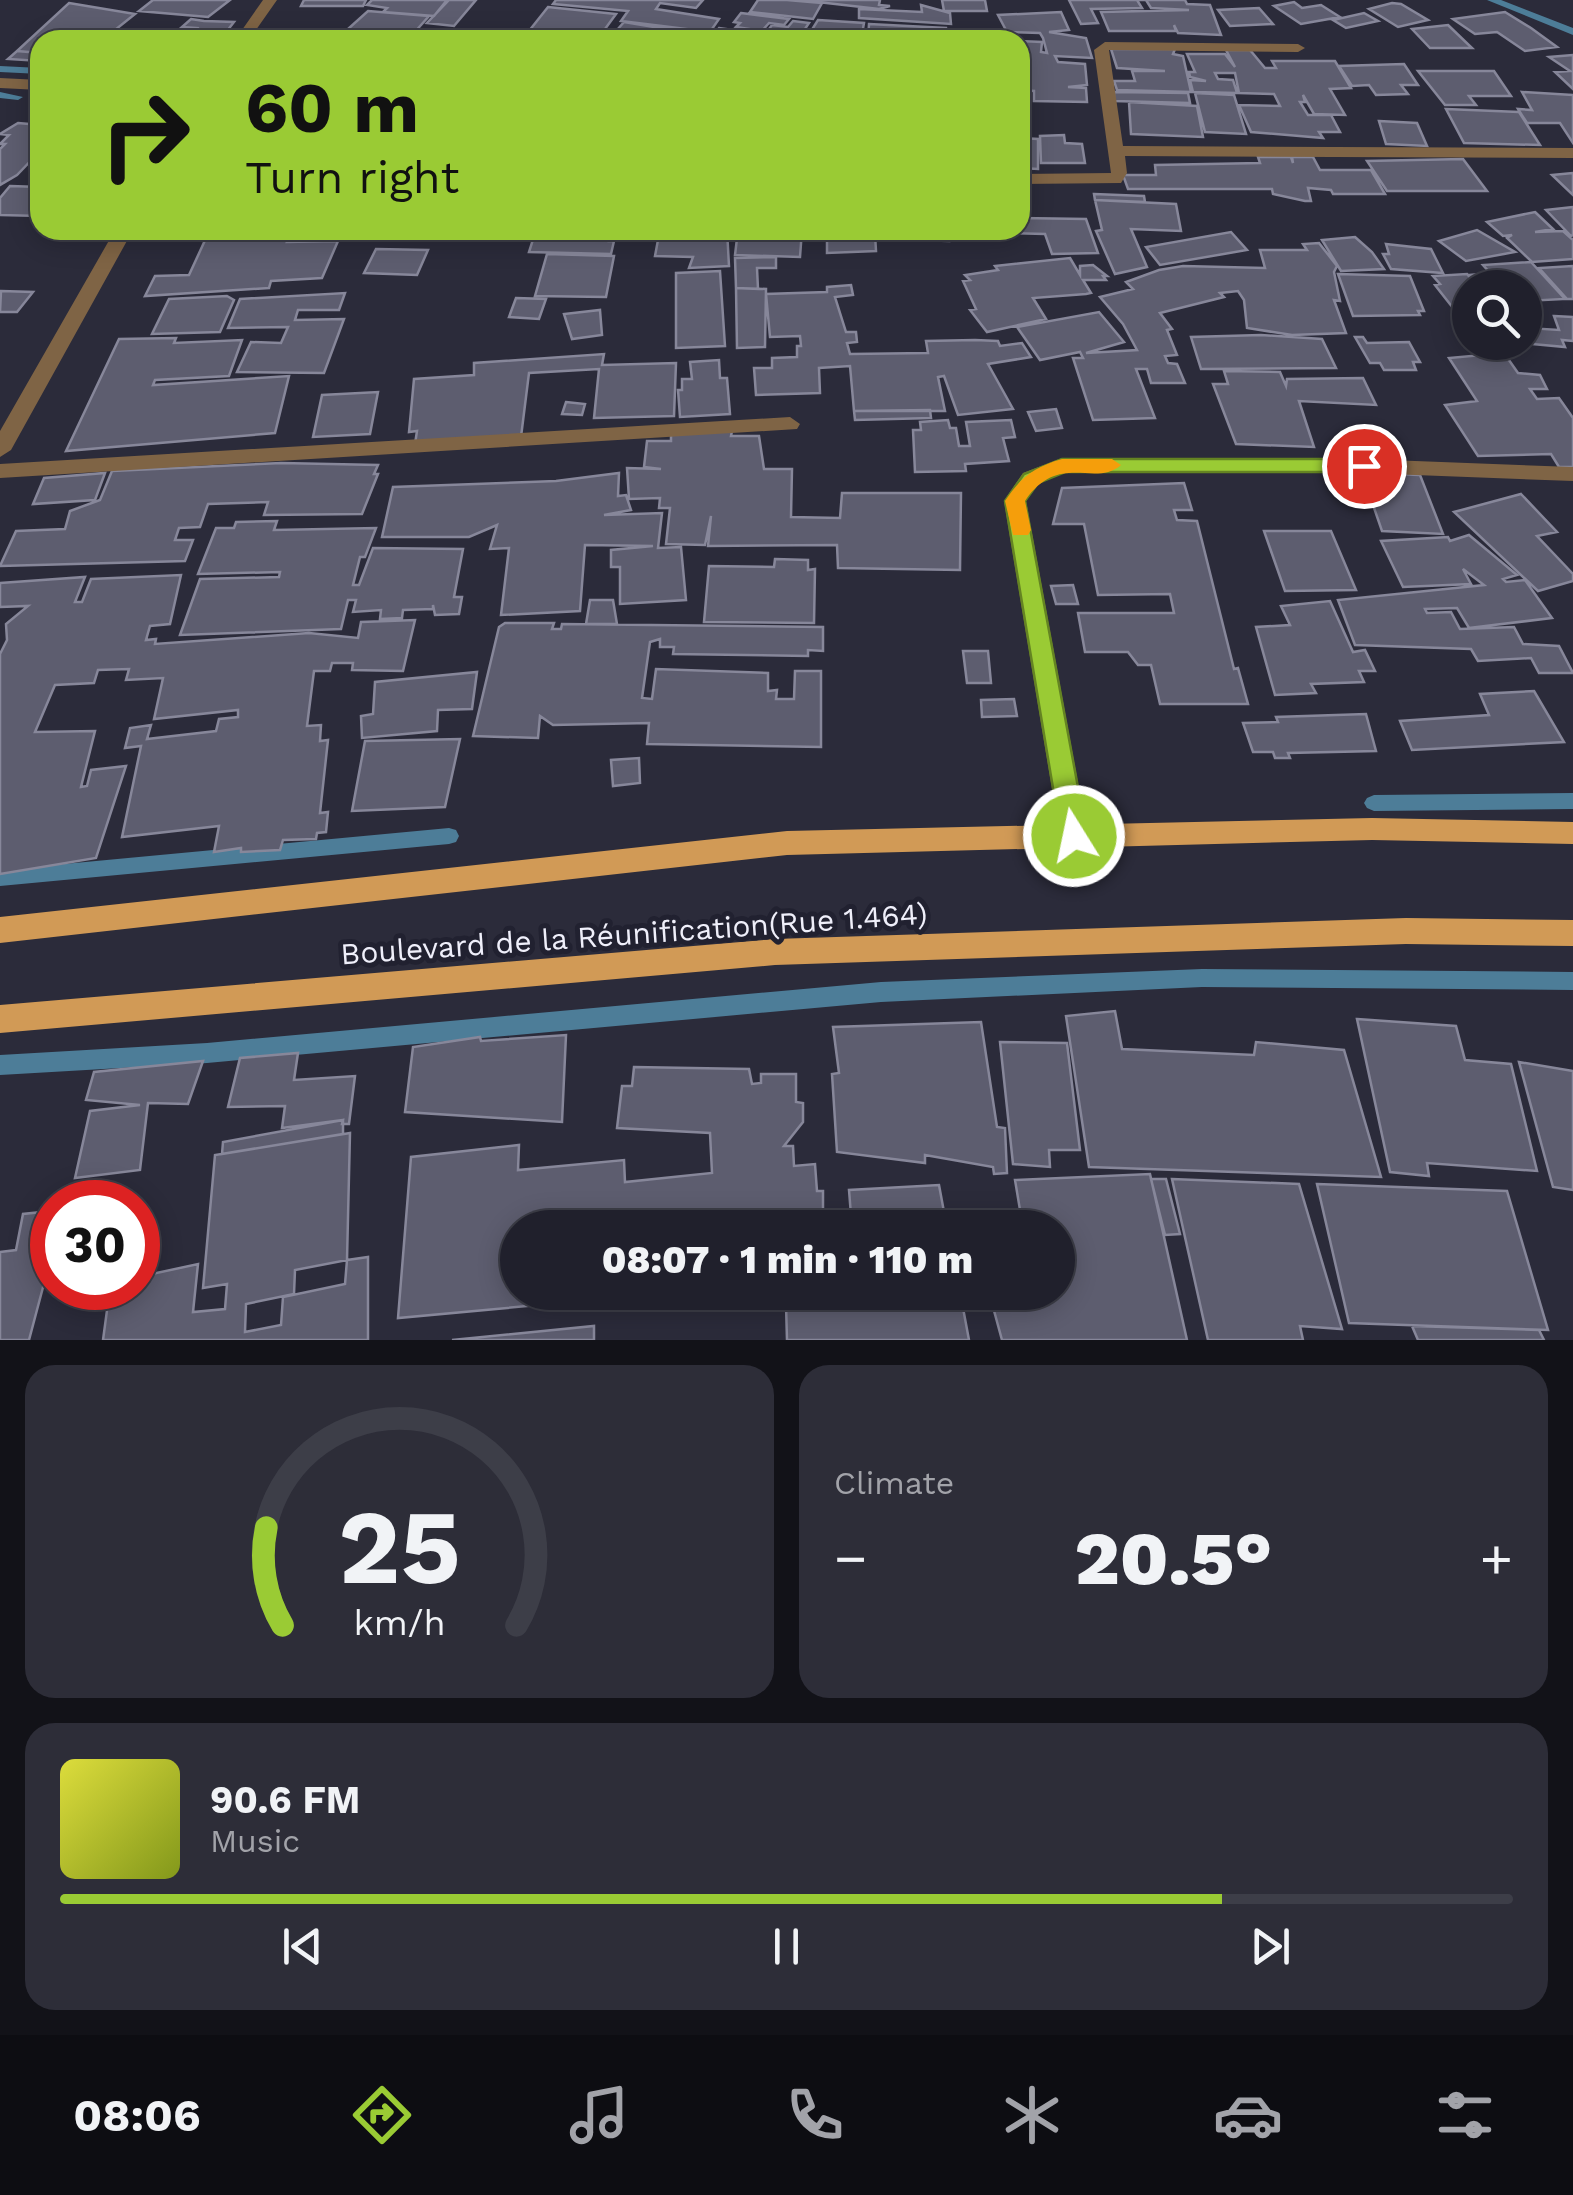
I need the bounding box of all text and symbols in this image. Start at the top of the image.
text: 60 m [245,67,419,149]
icon: right [80,70,210,200]
text: Turn right [245,151,459,204]
map controls [1452,270,1542,360]
button: search [1452,270,1542,360]
pin [1322,424,1407,509]
icon: arrive [1337,439,1392,494]
position arrow [1022,784,1126,888]
street label: Boulevard de la Réunification(Rue 1.464) [339,896,929,971]
speed limit sign: 30 [30,1180,160,1310]
text: 08:07 · 1 min · 110 m [602,1238,973,1282]
text: Climate [834,1464,954,1502]
text: 25 [338,1486,461,1608]
text: 20.5° [1075,1514,1272,1602]
text: − [834,1526,867,1590]
text: + [1480,1526,1513,1590]
text: km/h [353,1602,446,1644]
text: 90.6 FM [210,1778,360,1822]
text: Music [210,1822,300,1860]
icon: previous [275,1919,330,1974]
icon: pause [759,1919,814,1974]
icon: next [1243,1919,1298,1974]
icon: directions [347,2080,417,2150]
icon: music [564,2080,634,2150]
icon: phone [780,2080,850,2150]
icon: climate [997,2080,1067,2150]
icon: car [1213,2080,1283,2150]
icon: filters [1430,2080,1500,2150]
text: 08:06 [73,2089,201,2142]

